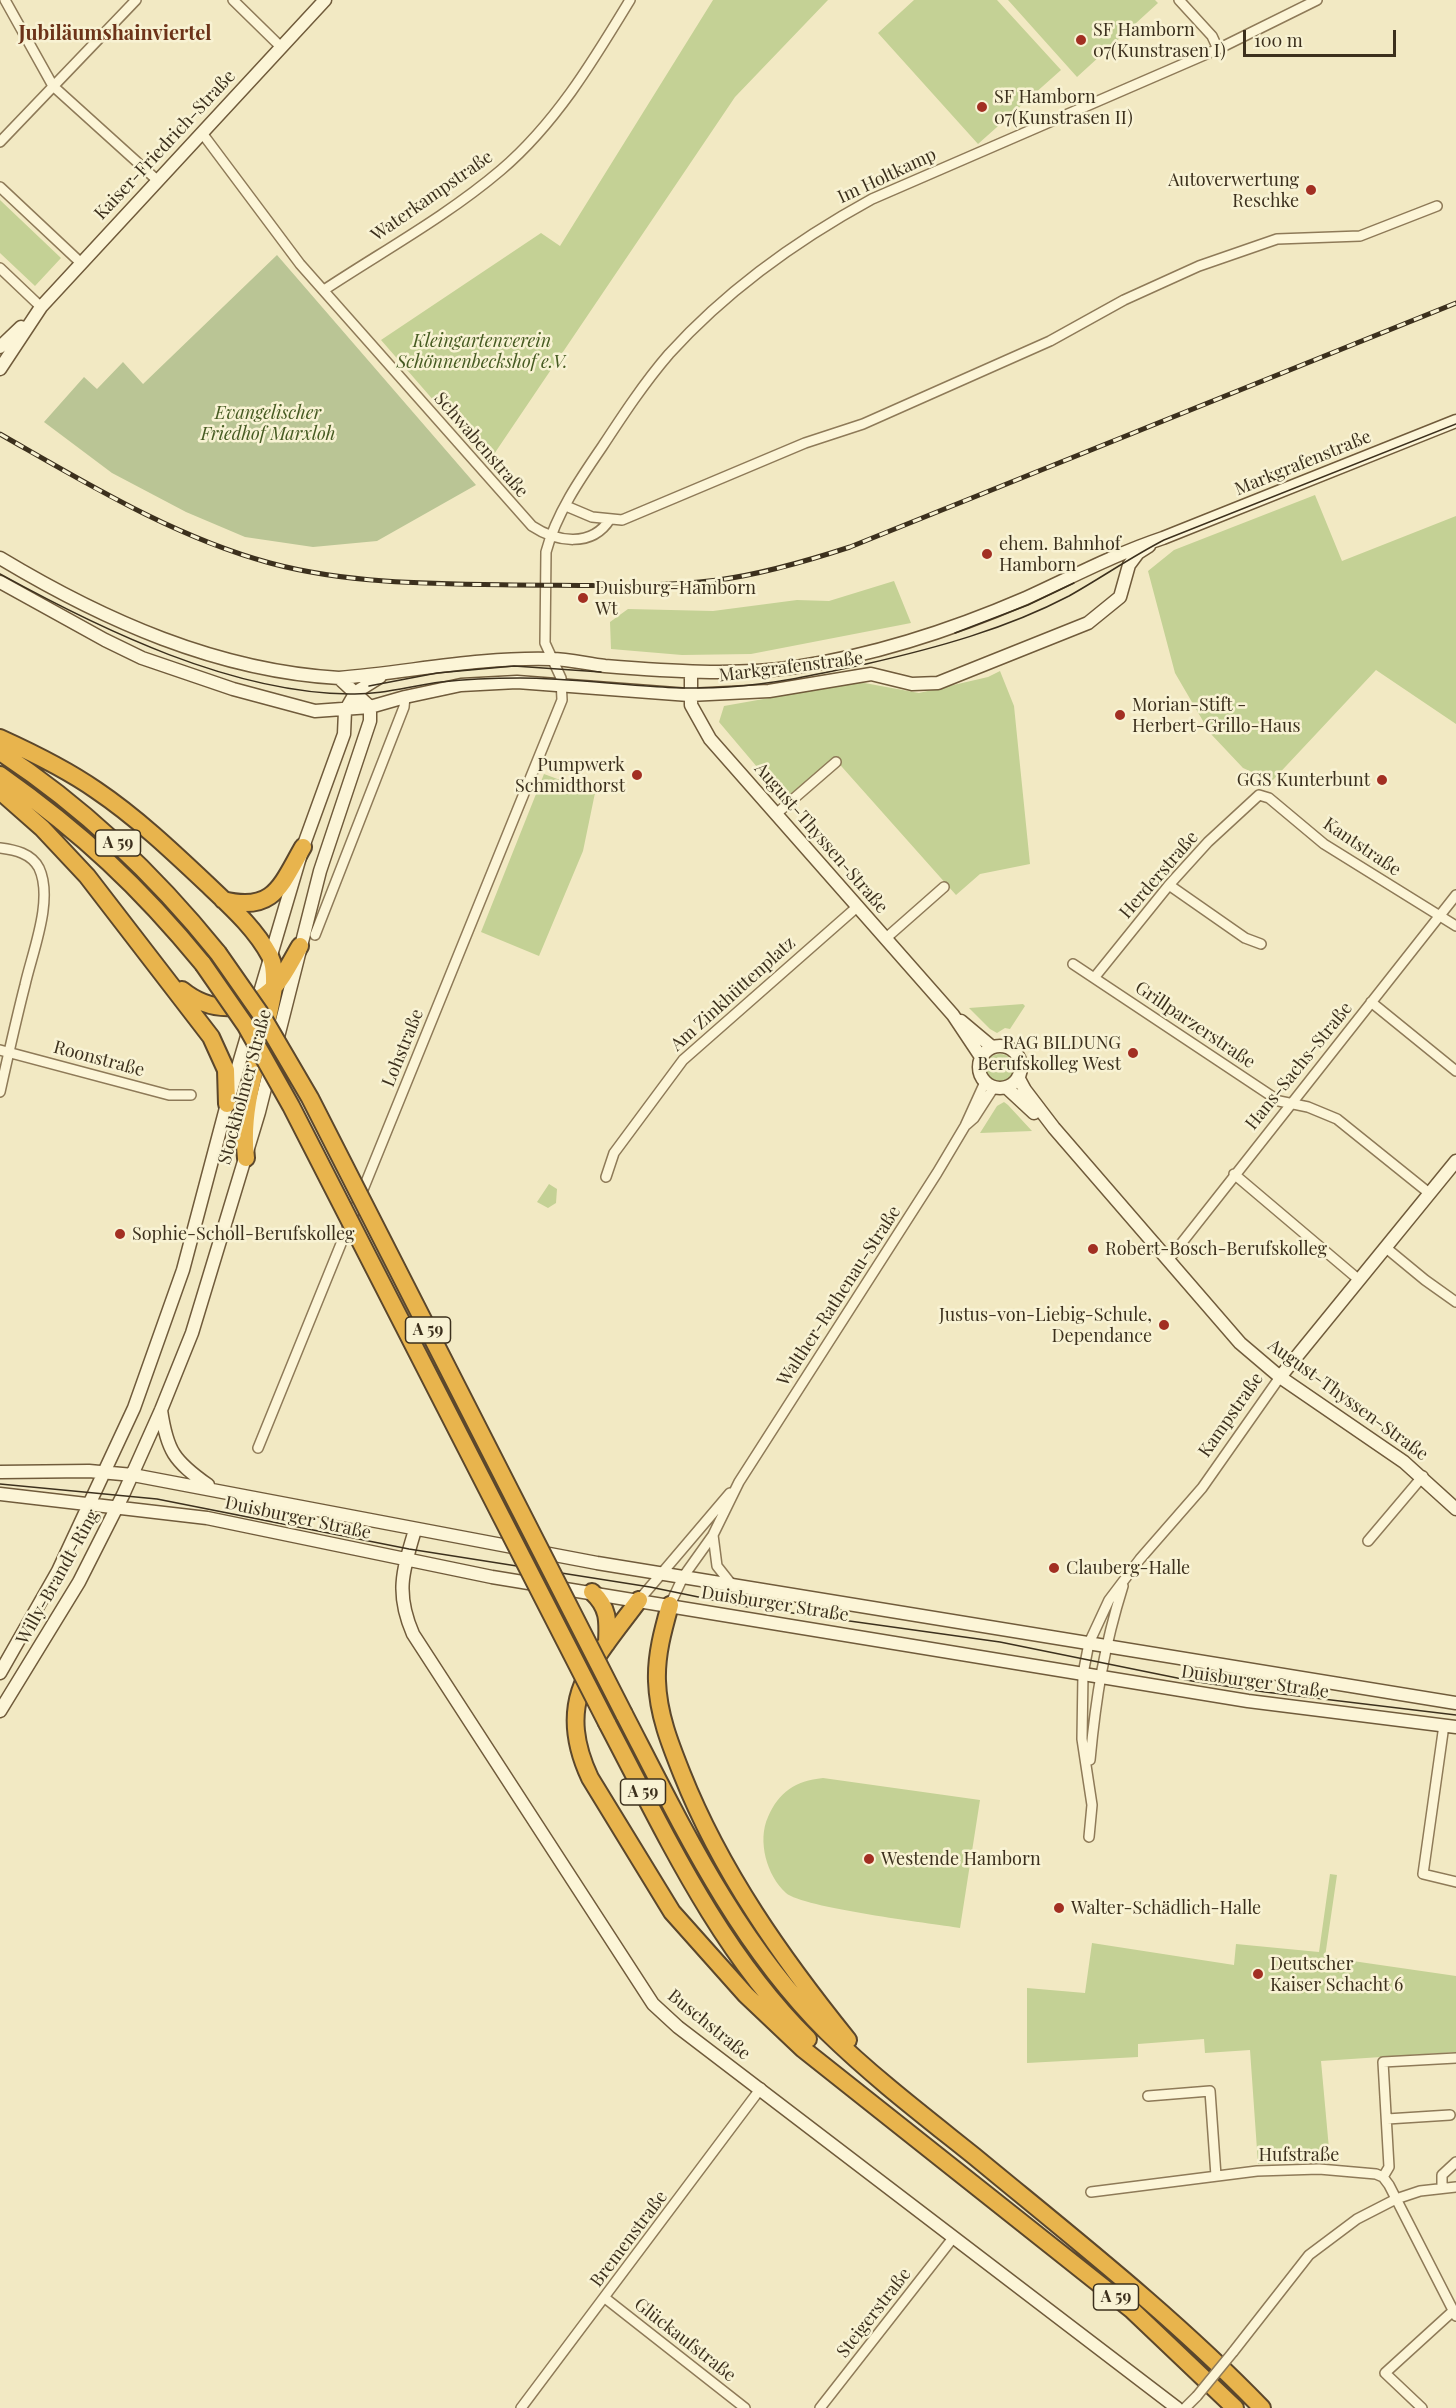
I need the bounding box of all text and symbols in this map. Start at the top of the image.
scale bar [1246,18,1399,56]
place label: SF Hamborn 07(Kunstrasen I) [1093,19,1226,62]
district label: Jubiläumshainviertel [18,22,212,46]
text: 100 m [1254,28,1303,52]
marker: SF Hamborn 07(Kunstrasen I) [1074,33,1088,47]
street label: Kaiser-Friedrich-Straße [90,66,240,224]
place label: SF Hamborn 07(Kunstrasen II) [994,86,1133,128]
marker: SF Hamborn 07(Kunstrasen II) [975,100,989,114]
street label: Im Holtkamp [834,144,940,208]
street label: Waterkampstraße [367,146,497,246]
place label: Autoverwertung Reschke [1168,169,1299,212]
marker: Autoverwertung Reschke [1304,183,1318,197]
park label: Kleingartenverein Schönnenbeckshof e.V. [396,330,568,372]
street label: Schwabenstraße [429,388,533,502]
park label: Evangelischer Friedhof Marxloh [201,402,335,444]
street label: Markgrafenstraße [1232,426,1374,500]
place label: ehem. Bahnhof Hamborn [999,533,1121,576]
marker: ehem. Bahnhof Hamborn [980,547,994,561]
place label: Duisburg-Hamborn Wt [595,577,756,620]
marker: Duisburg-Hamborn Wt [576,591,590,605]
street label: Markgrafenstraße [718,647,864,687]
place label: Morian-Stift - Herbert-Grillo-Haus [1132,694,1301,736]
marker: Morian-Stift - Herbert-Grillo-Haus [1113,708,1127,722]
place label: Pumpwerk Schmidthorst [515,754,625,796]
street label: August-Thyssen-Straße [750,758,892,918]
marker: Pumpwerk Schmidthorst [630,768,644,782]
place label: GGS Kunterbunt [1237,769,1370,791]
marker: GGS Kunterbunt [1375,773,1389,787]
street label: Kantstraße [1319,813,1405,881]
street label: Herderstraße [1115,827,1203,923]
road number: A 59 [96,830,140,856]
street label: Am Zinkhüttenplatz [666,932,800,1056]
street label: Grillparzerstraße [1131,977,1259,1073]
street label: Hans-Sachs-Straße [1241,998,1357,1134]
street label: Lohstraße [378,1006,428,1090]
street label: Stockholmer Straße [214,1007,276,1167]
place label: RAG BILDUNG Berufskolleg West [977,1032,1121,1074]
street label: Roonstraße [51,1037,147,1081]
marker: RAG BILDUNG Berufskolleg West [1126,1046,1140,1060]
street label: Walther-Rathenau-Straße [773,1202,905,1390]
place label: Sophie-Scholl-Berufskolleg [132,1223,355,1245]
marker: Sophie-Scholl-Berufskolleg [113,1227,127,1241]
place label: Robert-Bosch-Berufskolleg [1105,1238,1327,1260]
marker: Robert-Bosch-Berufskolleg [1086,1242,1100,1256]
place label: Justus-von-Liebig-Schule, Dependance [939,1304,1152,1346]
road number: A 59 [406,1317,450,1343]
marker: Justus-von-Liebig-Schule, Dependance [1157,1318,1171,1332]
street label: August-Thyssen-Straße [1264,1335,1432,1465]
street label: Kampstraße [1194,1369,1268,1461]
street label: Duisburger Straße [223,1492,373,1544]
street label: Willy-Brandt-Ring [12,1506,104,1648]
place label: Clauberg-Halle [1066,1557,1190,1579]
marker: Clauberg-Halle [1047,1561,1061,1575]
street label: Duisburger Straße [700,1582,850,1626]
street label: Duisburger Straße [1180,1661,1330,1703]
road number: A 59 [620,1779,666,1805]
place label: Westende Hamborn [881,1848,1041,1870]
marker: Westende Hamborn [862,1852,876,1866]
place label: Walter-Schädlich-Halle [1071,1897,1261,1919]
marker: Walter-Schädlich-Halle [1052,1901,1066,1915]
place label: Deutscher Kaiser Schacht 6 [1270,1953,1403,1996]
marker: Deutscher Kaiser Schacht 6 [1251,1967,1265,1981]
street label: Buschstraße [663,1985,755,2065]
street label: Hufstraße [1259,2144,1339,2166]
street label: Bremenstraße [586,2187,672,2291]
street label: Steigerstraße [832,2264,916,2362]
road number: A 59 [1094,2284,1138,2310]
street label: Glückaufstraße [630,2294,740,2386]

